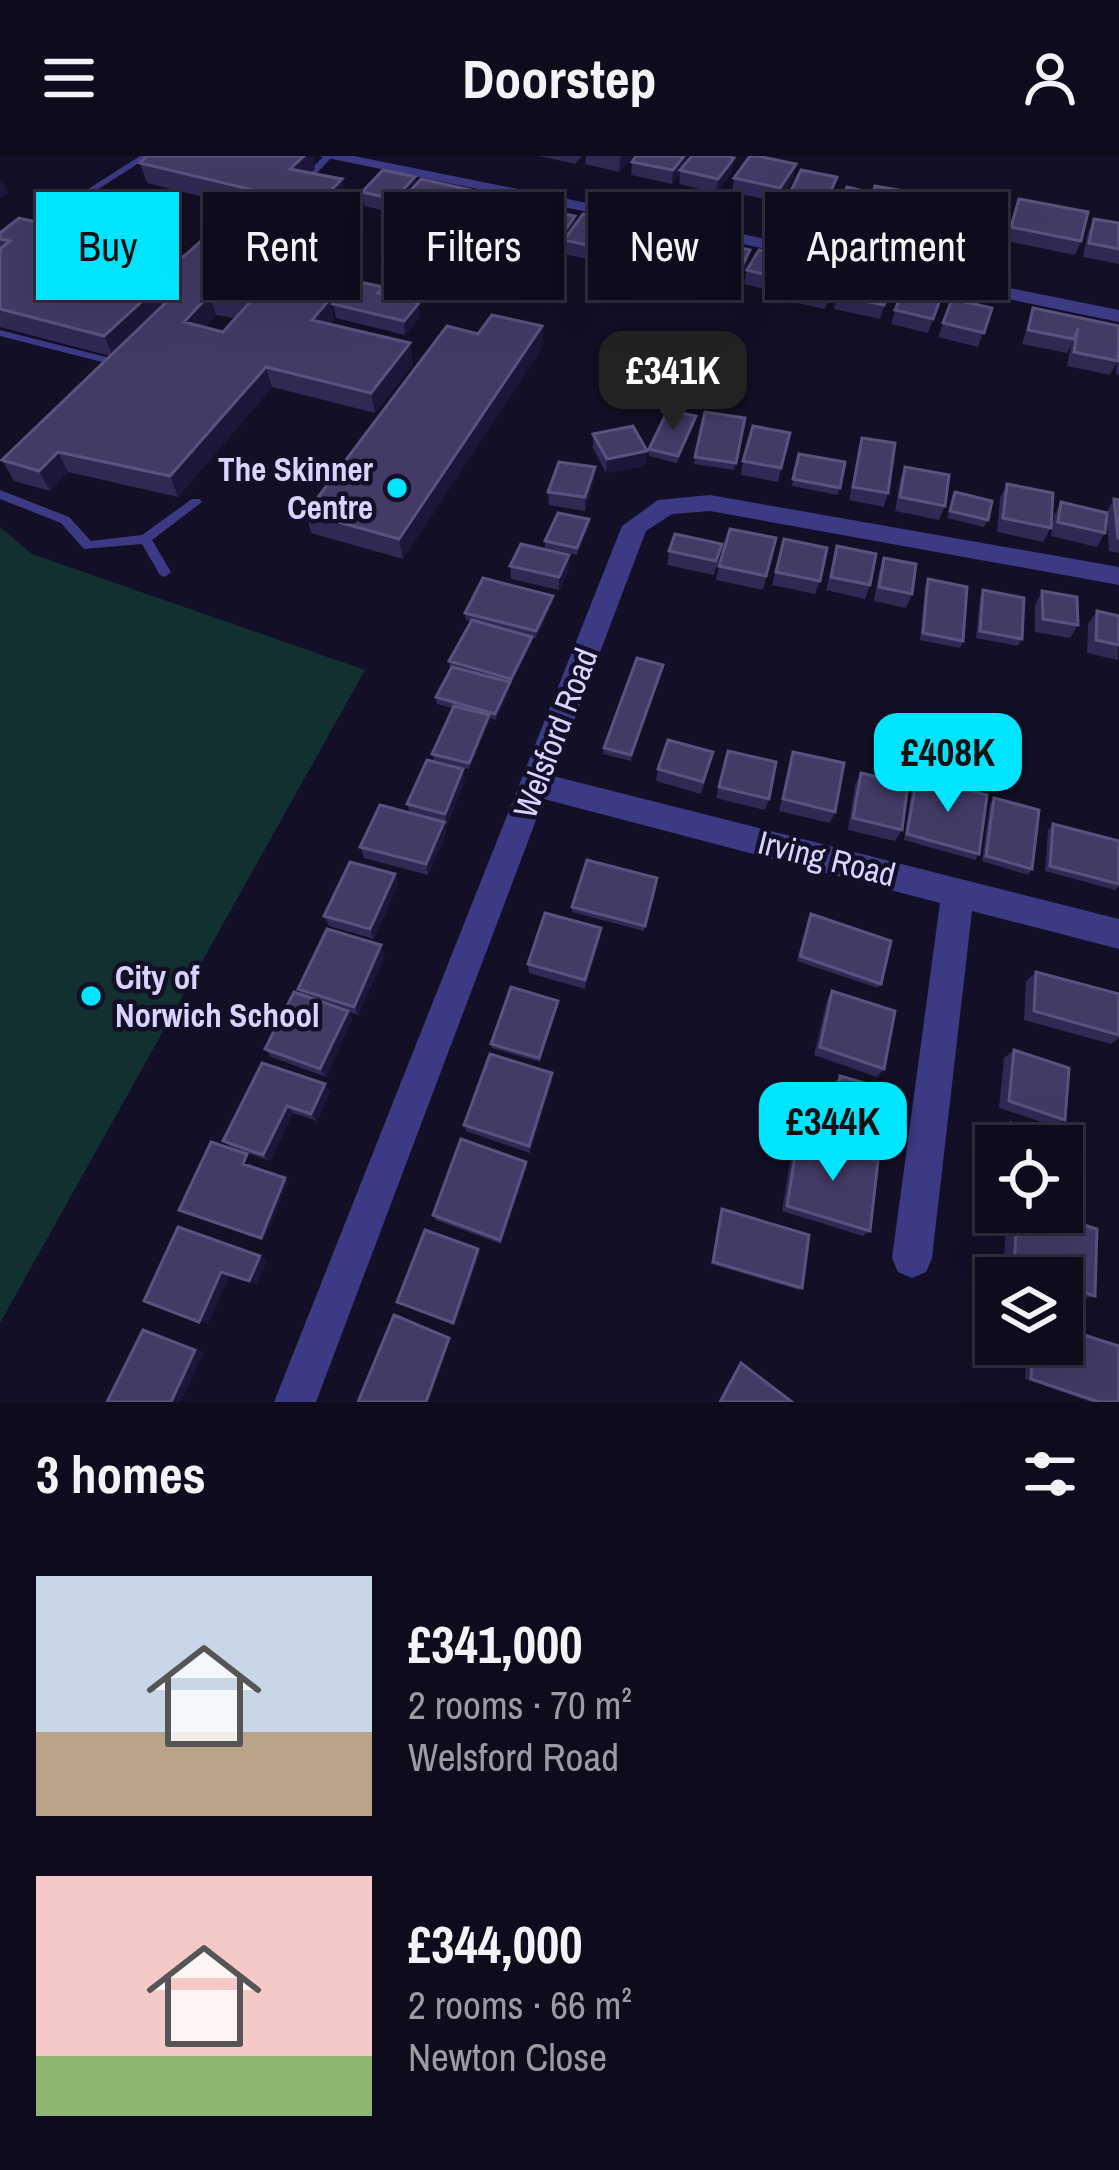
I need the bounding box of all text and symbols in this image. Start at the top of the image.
text: Doorstep [462,42,657,115]
icon: menu [36,45,102,111]
icon: person [1017,45,1083,111]
chip: Buy [36,192,179,300]
chip: Rent [203,192,360,300]
chip: Filters [384,192,564,300]
chip: New [588,192,741,300]
chip: Apartment [765,192,1008,300]
pin: £341K [589,331,757,433]
text: £341K [626,344,720,396]
place label: The Skinner Centre [218,447,373,529]
marker: The Skinner Centre [384,475,410,501]
street label: Welsford Road [502,642,608,824]
pin: £408K [864,713,1032,815]
text: £408K [901,726,995,778]
street label: Irving Road [754,820,900,896]
place label: City of Norwich School [115,955,320,1037]
marker: City of Norwich School [78,983,104,1009]
pin: £344K [749,1082,917,1184]
text: £344K [786,1095,880,1147]
map controls [975,1125,1083,1365]
button: locate [975,1125,1083,1233]
button: layers [975,1257,1083,1365]
text: 3 homes [36,1440,206,1509]
icon: filters [1017,1441,1083,1507]
text: £341,000 [408,1610,582,1679]
icon: home [132,1624,276,1768]
text: 2 rooms · 70 m² [408,1679,632,1731]
text: Welsford Road [408,1731,619,1783]
text: £344,000 [408,1910,582,1979]
icon: home [132,1924,276,2068]
text: 2 rooms · 66 m² [408,1979,632,2031]
text: Newton Close [408,2031,607,2083]

